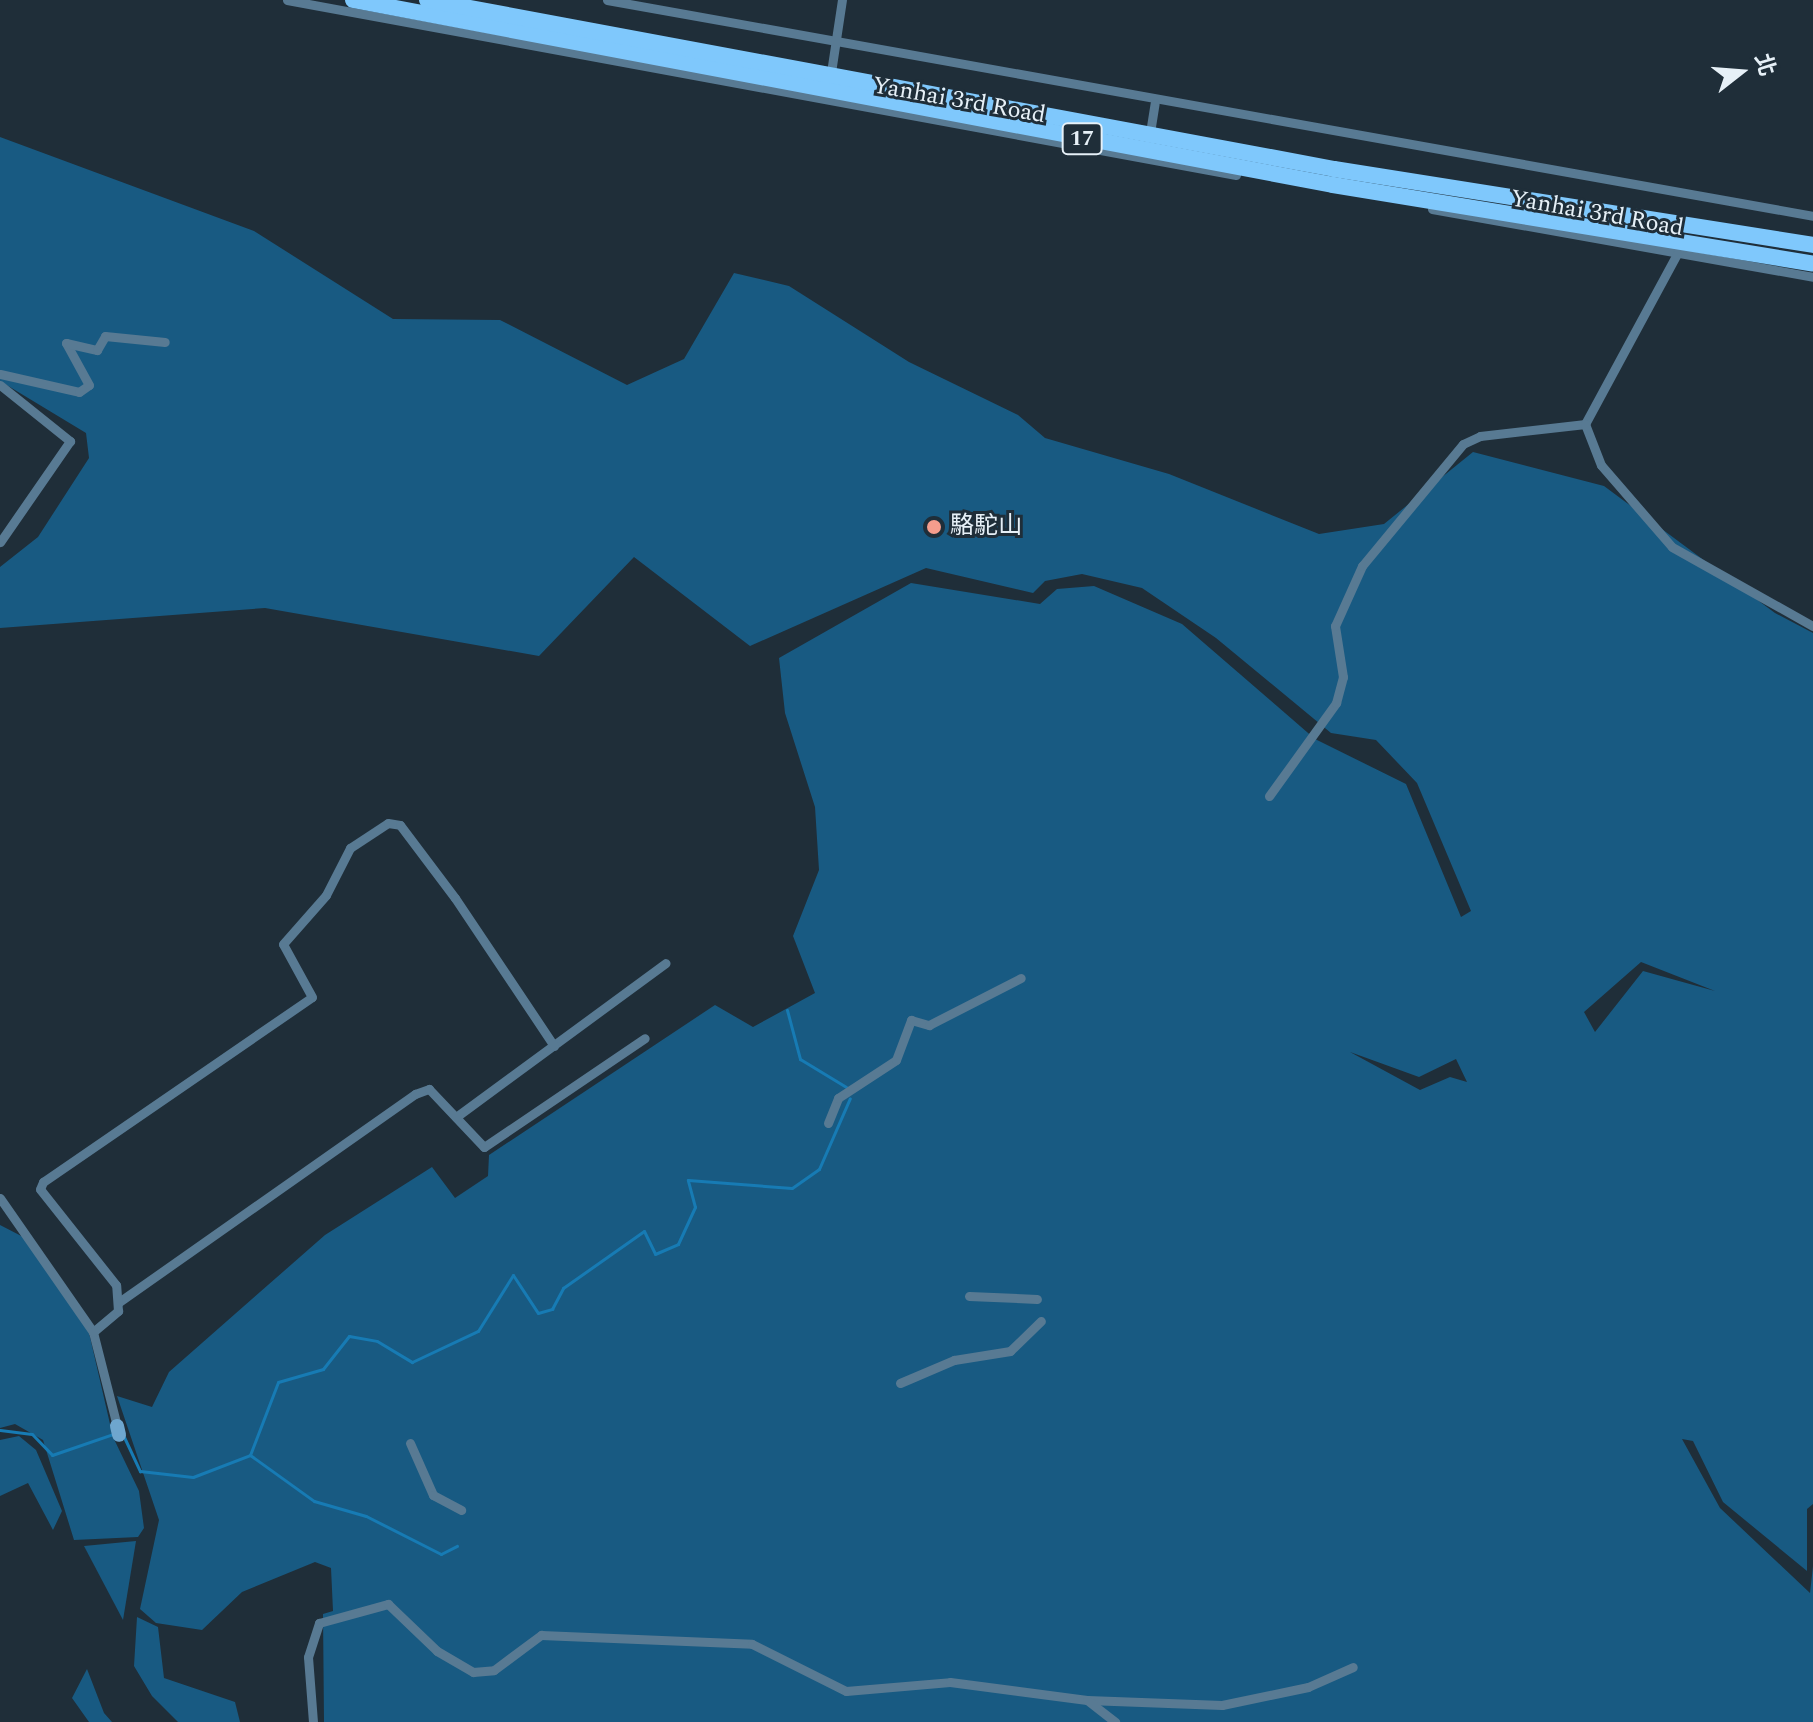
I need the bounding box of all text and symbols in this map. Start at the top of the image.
north arrow [1701,32,1781,112]
text: 北 [1745,49,1783,80]
street label: Yanhai 3rd Road [870,72,1048,130]
road number: 17 [1060,121,1104,157]
street label: Yanhai 3rd Road [1508,185,1686,243]
place label: 駱駝山 [950,513,1022,541]
marker: 駱駝山 [925,518,943,536]

